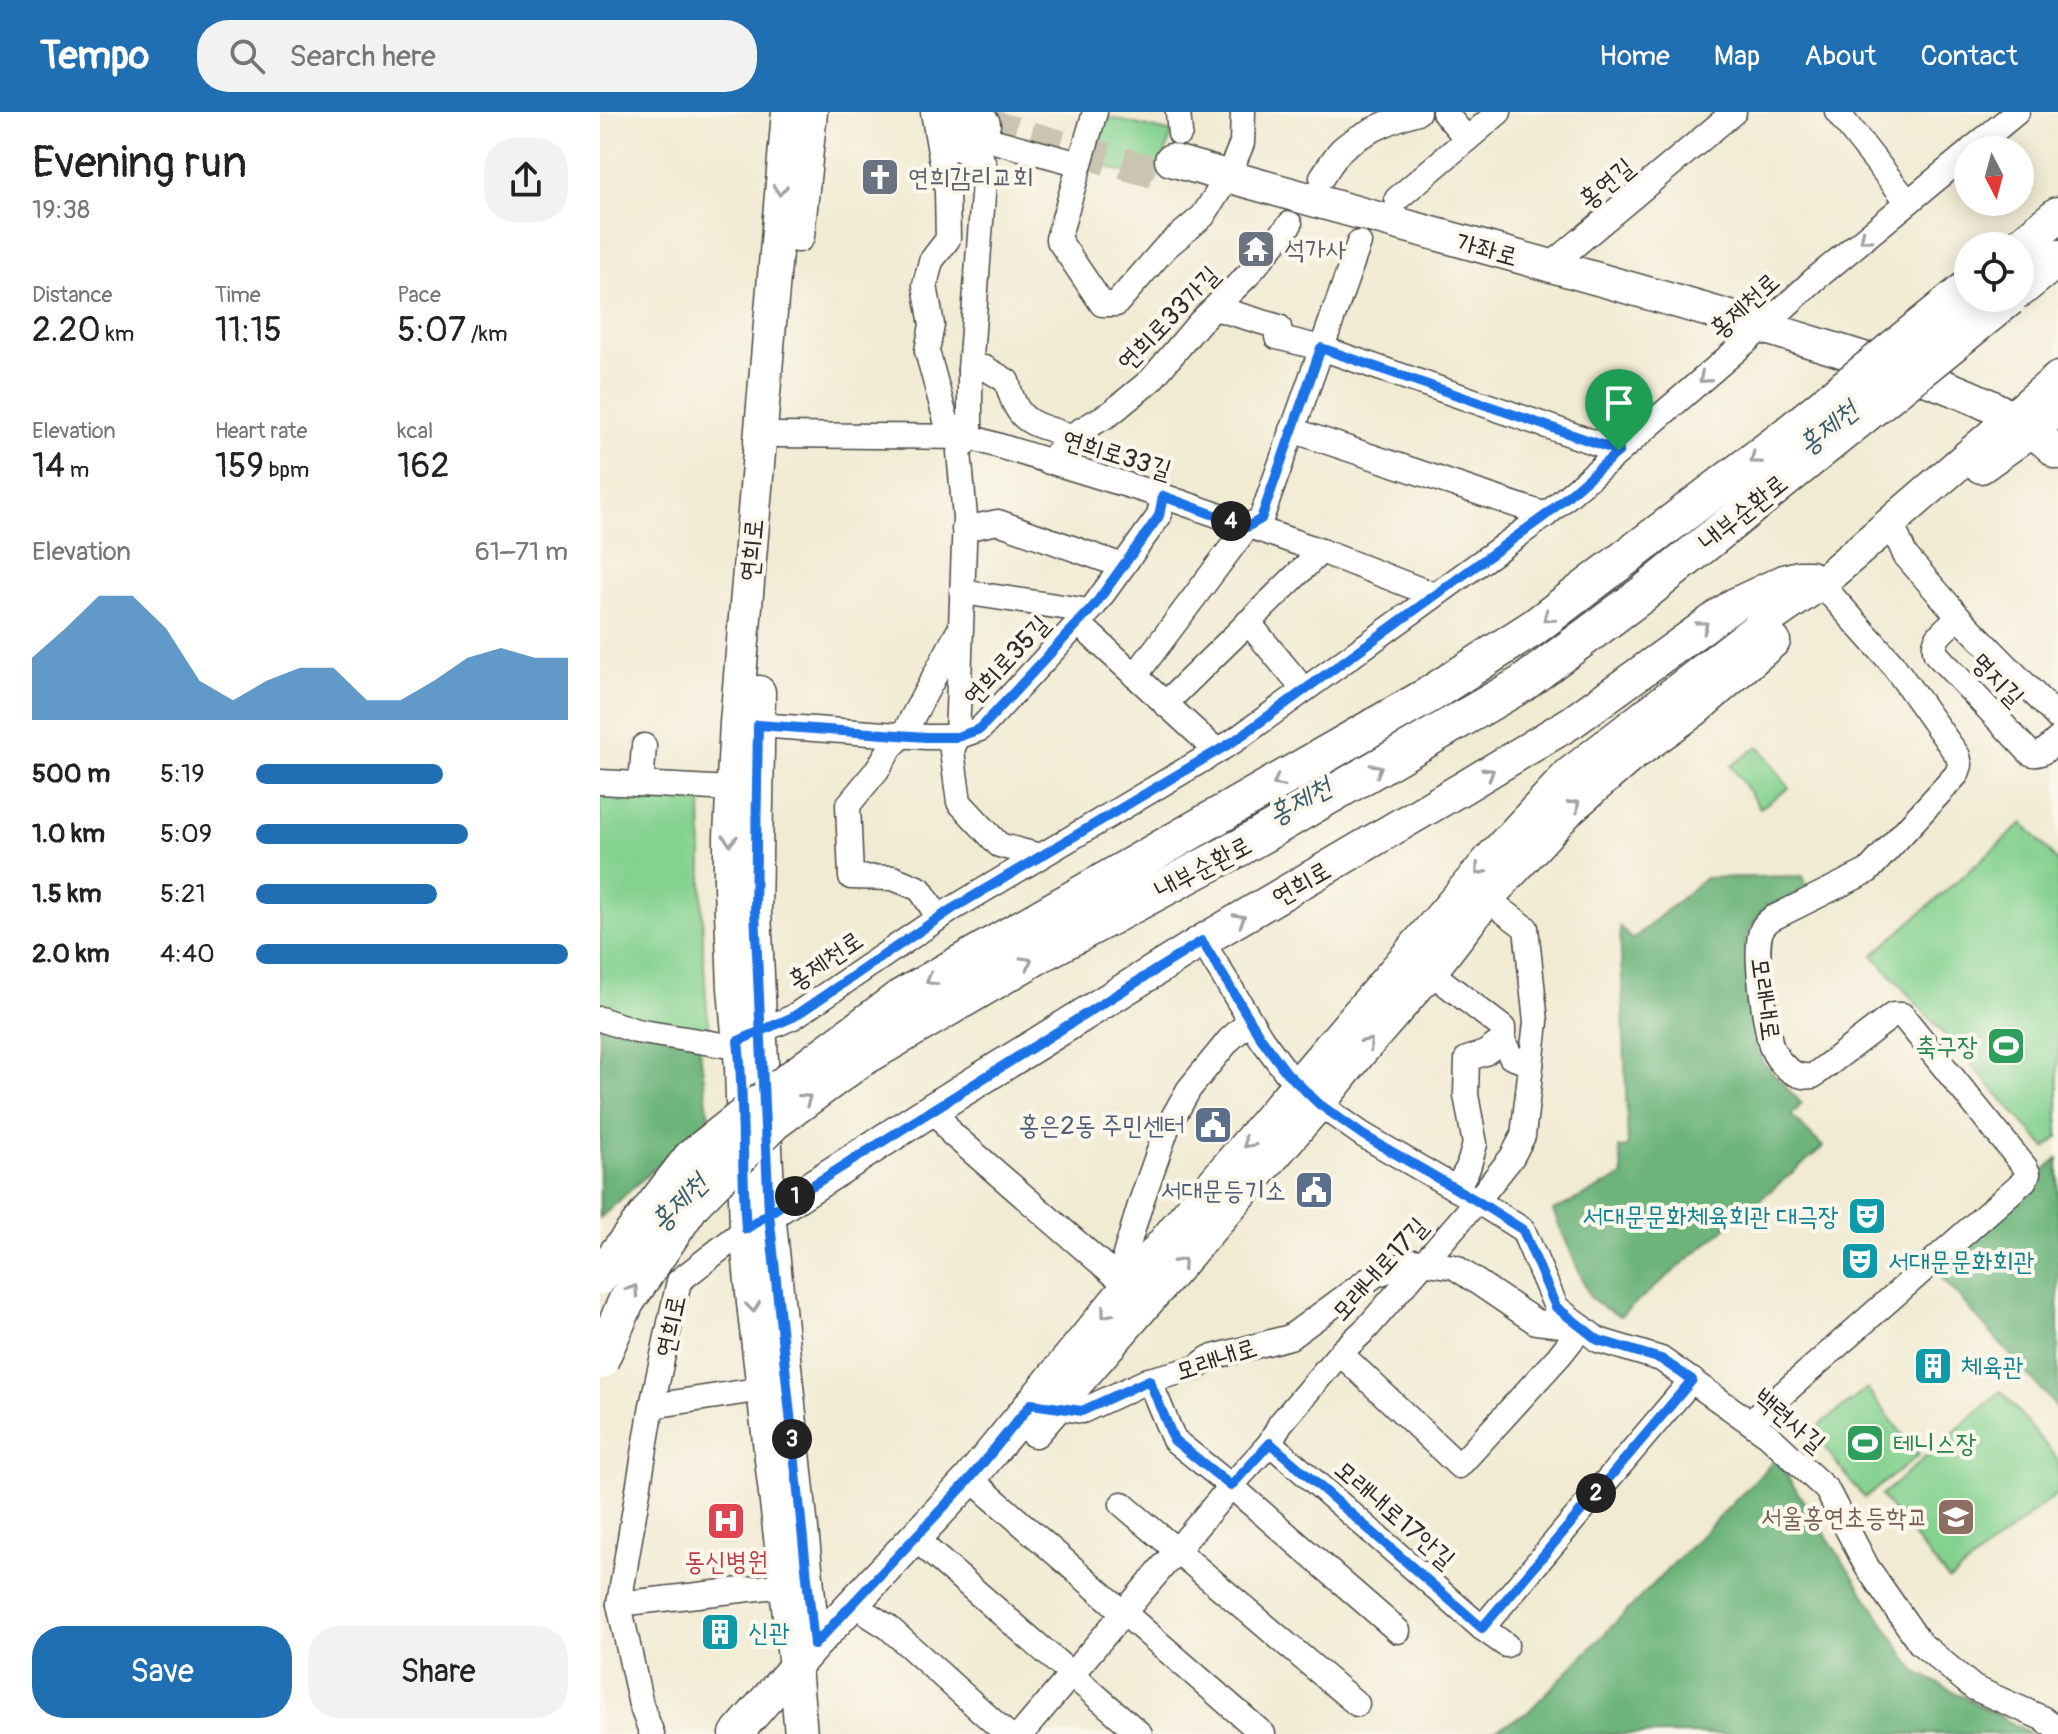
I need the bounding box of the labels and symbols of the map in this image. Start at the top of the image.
north arrow [1954,136,2034,216]
street label: 홍연길 [1572,151,1641,216]
church icon: 연희감리교회 [859,156,901,198]
place label: 연희감리교회 [908,162,1034,194]
one-way arrow [772,184,789,197]
street label: 가좌로 [1452,226,1521,274]
temple icon: 석가사 [1235,228,1277,270]
one-way arrow [1859,228,1874,243]
place label: 석가사 [1284,234,1347,266]
street label: 연희로33가길 [1111,259,1227,378]
street label: 홍제천로 [1703,266,1786,346]
one-way arrow [1698,368,1713,383]
pin [1585,369,1653,451]
water label: 홍제천 [1791,392,1867,463]
street label: 연희로33길 [1058,423,1175,487]
one-way arrow [1749,450,1763,464]
street label: 내부순환로 [1693,467,1794,558]
pin: 4 [1211,501,1251,541]
street label: 연희로 [733,517,771,583]
one-way arrow [1542,607,1557,621]
street label: 연희로35길 [957,609,1057,713]
one-way arrow [1695,622,1709,636]
street label: 명지길 [1964,646,2031,713]
one-way arrow [1368,763,1383,779]
one-way arrow [1480,767,1495,782]
water label: 홍제천 [1262,768,1340,833]
one-way arrow [1272,772,1287,788]
one-way arrow [1566,800,1580,815]
street label: 내부순환로 [1150,829,1257,907]
one-way arrow [722,834,739,847]
street label: 연희로 [1266,854,1337,913]
one-way arrow [1475,861,1490,875]
one-way arrow [1232,913,1246,929]
street label: 홍제천로 [782,924,869,997]
street label: 모래내로 [1743,955,1787,1043]
one-way arrow [1018,956,1033,972]
one-way arrow [925,970,940,986]
sports icon: 축구장 [1985,1025,2027,1067]
place label: 축구장 [1915,1031,1978,1063]
one-way arrow [1358,1038,1373,1053]
one-way arrow [797,1094,812,1108]
public building icon: 홍은2동 주민센터 [1192,1104,1234,1146]
place label: 홍은2동 주민센터 [1018,1110,1185,1142]
one-way arrow [1243,1134,1258,1149]
water label: 홍제천 [643,1165,717,1239]
public building icon: 서대문등기소 [1293,1169,1335,1211]
place label: 서대문등기소 [1160,1175,1286,1207]
pin: 1 [775,1176,815,1216]
theatre icon: 서대문문화체육회관 대극장 [1846,1195,1888,1237]
place label: 서대문문화체육회관 대극장 [1582,1201,1839,1233]
street label: 모래내로17길 [1325,1211,1435,1328]
theatre icon: 서대문문화회관 [1839,1240,1881,1282]
place label: 서대문문화회관 [1888,1246,2035,1278]
one-way arrow [1171,1258,1186,1272]
one-way arrow [623,1285,638,1299]
street label: 연희로 [649,1292,693,1360]
one-way arrow [745,1301,762,1314]
one-way arrow [1101,1303,1115,1318]
street label: 모래내로 [1172,1332,1261,1388]
building icon: 체육관 [1912,1345,1954,1387]
place label: 체육관 [1961,1351,2024,1383]
street label: 백련사길 [1747,1382,1832,1460]
pin: 3 [772,1419,812,1459]
sports icon: 테니스장 [1844,1422,1886,1464]
place label: 테니스장 [1893,1428,1977,1460]
street label: 모래내로17안길 [1327,1454,1461,1576]
pin: 2 [1576,1473,1616,1513]
school or university icon: 서울홍연초등학교 [1935,1496,1977,1538]
hospital icon: 동신병원 [705,1500,747,1542]
place label: 서울홍연초등학교 [1761,1502,1928,1534]
place label: 동신병원 [684,1546,768,1578]
building icon: 신관 [699,1611,741,1653]
place label: 신관 [748,1617,790,1649]

